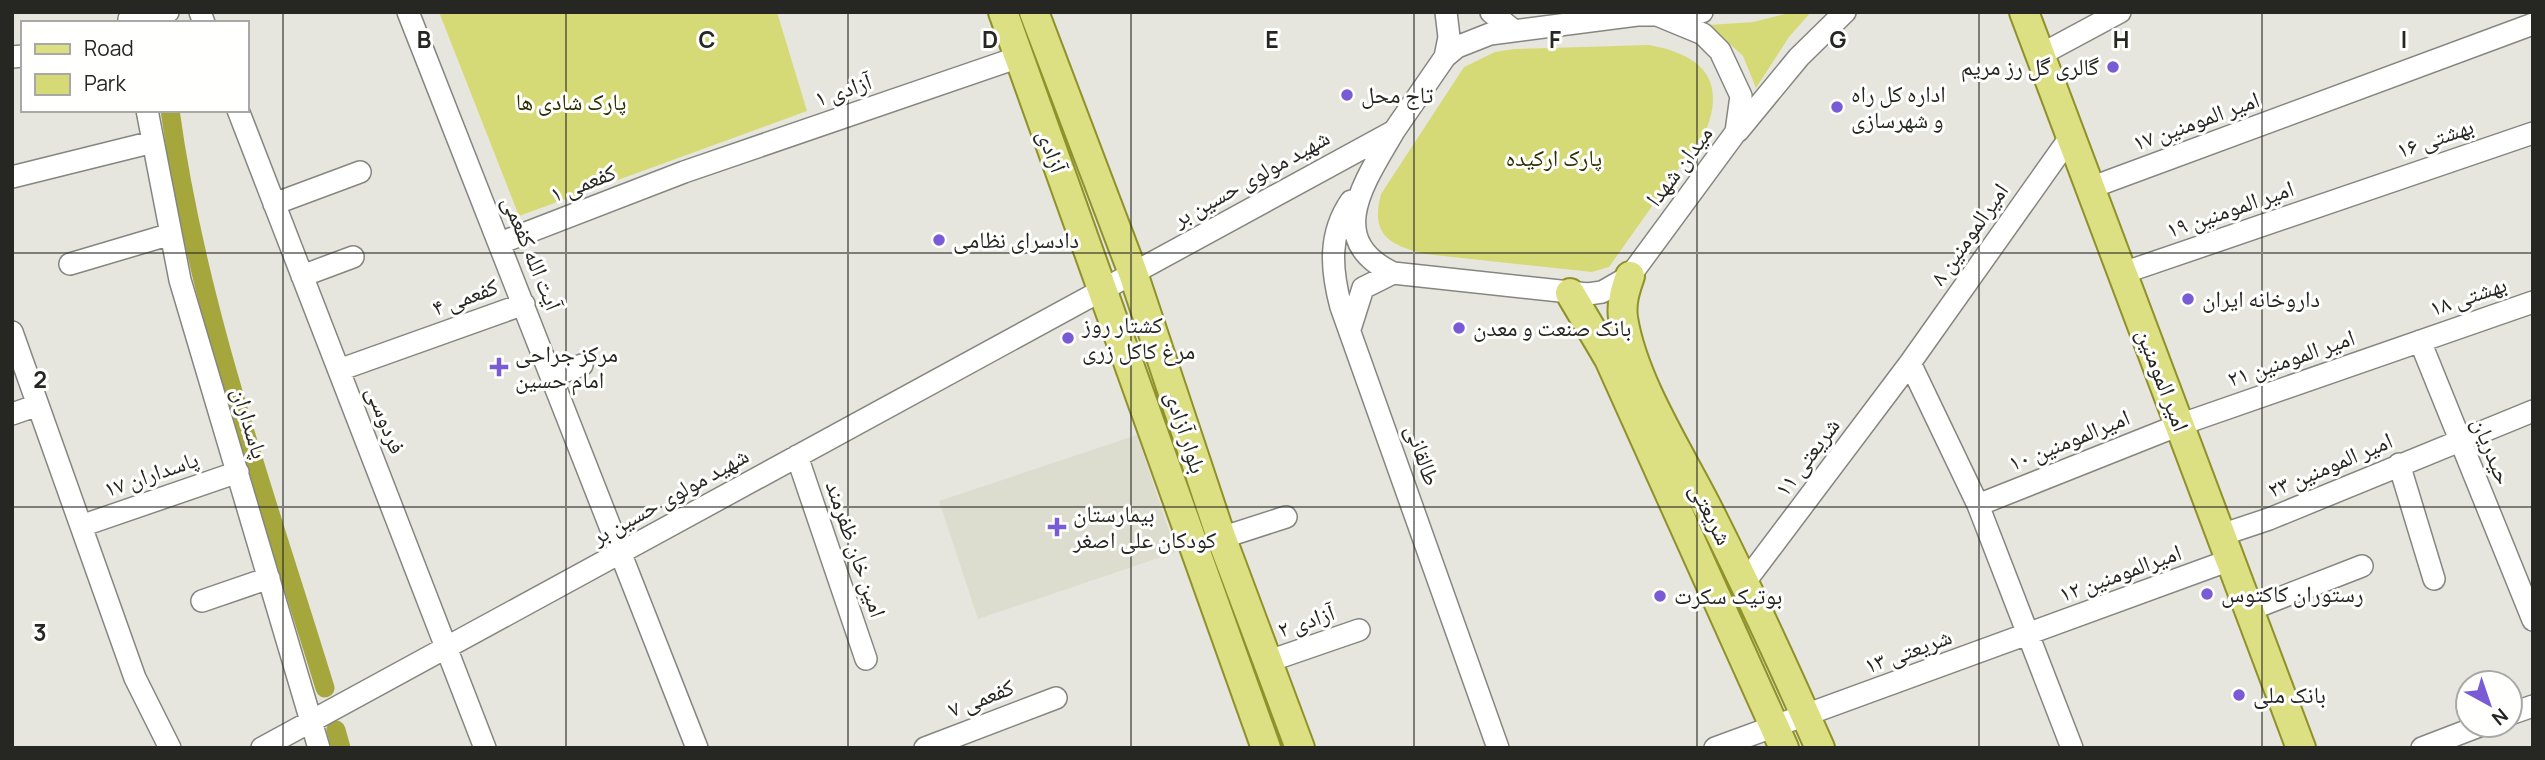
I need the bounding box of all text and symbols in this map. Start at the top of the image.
legend [21,21,248,112]
text: B [417,23,431,55]
text: C [699,23,716,55]
text: D [982,23,998,55]
text: E [1265,23,1279,55]
text: F [1549,23,1561,55]
text: G [1830,23,1847,55]
text: H [2113,23,2129,55]
text: I [2401,23,2407,55]
text: Road [84,34,134,62]
place label: گالری گل رز مریم [1961,50,2099,83]
marker: گالری گل رز مریم [2105,59,2121,75]
street label: آزادی ۱ [810,64,877,114]
text: Park [84,69,126,97]
place label: اداره کل راه و شهرسازی [1851,77,1946,135]
place label: تاج محل [1361,78,1434,110]
street label: امیر المومنین ۱۷ [2128,82,2264,158]
park label: پارک شادی ها [516,85,626,117]
marker: تاج محل [1339,87,1355,103]
marker: اداره کل راه و شهرسازی [1829,99,1845,115]
street label: بهشتی ۱۶ [2392,109,2478,165]
street label: میدان شهدا [1637,118,1719,212]
street label: شهید مولوی حسین بر [1165,121,1335,234]
street label: آزادی [1030,125,1076,178]
park label: پارک ارکیده [1506,141,1602,173]
street label: کفعمی ۱ [545,155,621,209]
street label: امیر المومنین ۱۹ [2162,171,2298,245]
street label: امیرالمومنین ۸ [1921,176,2015,291]
street label: آیت الله کفعمی [495,191,571,316]
place label: دادسرای نظامی [953,223,1079,255]
marker: دادسرای نظامی [931,232,947,248]
street label: بهشتی ۱۸ [2425,267,2511,323]
street label: کفعمی ۴ [427,269,503,323]
place label: داروخانه ایران [2202,282,2320,314]
marker: داروخانه ایران [2180,291,2196,307]
place label: کشتار روز مرغ کاکل زری [1081,308,1195,366]
place label: بانک صنعت و معدن [1473,311,1631,343]
marker: بانک صنعت و معدن [1451,320,1467,336]
street label: امیر المومنین ۲۱ [2223,320,2359,394]
street label: امیر المومنین [2130,324,2198,436]
marker: کشتار روز مرغ کاکل زری [1060,330,1076,346]
place label: مرکز جراحی امام حسین [515,337,618,396]
marker: مرکز جراحی امام حسین [489,357,509,377]
text: 2 [33,363,47,395]
street label: فردوسی [359,381,414,458]
street label: پاسداران [225,383,277,462]
street label: بلوار آزادی [1159,386,1215,477]
street label: امیرالمومنین ۱۰ [2003,400,2134,478]
street label: شریعتی ۱۱ [1766,410,1846,502]
street label: حیدریان [2465,412,2521,489]
street label: طالقانی [1399,420,1449,490]
street label: امیر المومنین ۲۳ [2262,423,2397,505]
street label: شهید مولوی حسین بر [584,439,754,552]
street label: پاسداران ۱۷ [99,442,202,504]
street label: امین خان ظفرمند [819,476,895,621]
street label: شریعتی [1683,477,1741,550]
place label: بیمارستان کودکان علی اصغر [1072,497,1217,555]
marker: بیمارستان کودکان علی اصغر [1047,517,1067,537]
street label: امیرالمومنین ۱۲ [2054,535,2185,609]
place label: رستوران کاکتوس [2221,577,2364,609]
place label: بوتیک سکرت [1674,579,1782,611]
marker: رستوران کاکتوس [2199,586,2215,602]
marker: بوتیک سکرت [1652,588,1668,604]
street label: آزادی ۲ [1273,595,1340,645]
text: 3 [33,616,47,648]
street label: شریعتی ۱۳ [1859,619,1956,681]
north arrow [2454,669,2524,739]
street label: کفعمی ۷ [943,670,1019,724]
place label: بانک ملی [2253,678,2326,710]
marker: بانک ملی [2231,687,2247,703]
text: N [2486,703,2514,731]

